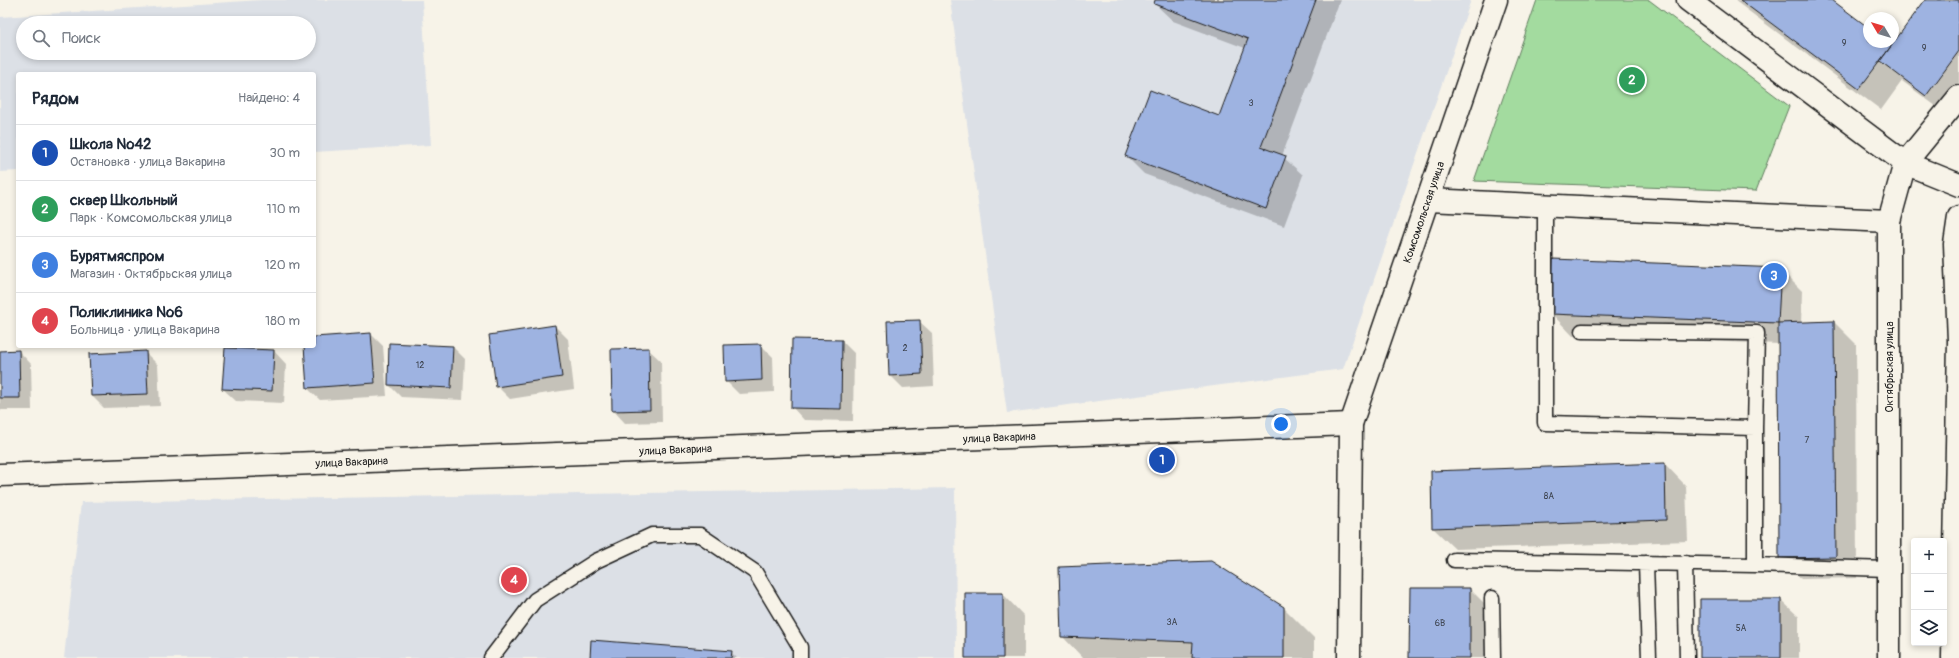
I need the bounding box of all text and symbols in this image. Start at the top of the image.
north arrow [1863,12,1899,48]
search box [16,16,316,60]
icon: search [30,27,52,49]
text: Поиск [62,29,101,48]
house number: 9 [1842,38,1847,49]
house number: 9 [1922,43,1927,54]
pin: 2 [1619,65,1645,95]
text: Рядом [32,88,79,109]
text: Найдено: 4 [238,90,300,106]
house number: 3 [1248,98,1254,109]
text: Школа №42 [70,135,151,154]
text: 1 [42,145,48,161]
text: 30 m [270,145,300,161]
text: Остановка · улица Вакарина [70,154,225,170]
street label: Комсомольская улица [1400,160,1447,265]
text: сквер Школьный [70,191,178,210]
text: 2 [41,201,49,217]
text: 110 m [267,201,300,217]
text: Парк · Комсомольская улица [70,210,232,226]
text: Бурятмяспром [70,247,164,266]
text: 3 [41,257,49,273]
text: 120 m [264,257,300,273]
pin: 3 [1761,261,1787,291]
text: Магазин · Октябрьская улица [70,266,232,282]
text: Поликлиника №6 [70,303,183,322]
text: 4 [41,313,49,329]
text: 180 m [265,313,300,329]
street label: Октябрьская улица [1883,321,1896,413]
text: Больница · улица Вакарина [70,322,220,338]
house number: 2 [902,343,908,354]
house number: 12 [416,360,424,371]
your location [1271,414,1291,434]
street label: улица Вакарина [962,429,1036,445]
house number: 7 [1805,435,1810,446]
street label: улица Вакарина [638,442,712,457]
pin: 1 [1149,445,1175,475]
street label: улица Вакарина [314,454,388,470]
house number: 8А [1544,491,1554,502]
map controls [1911,538,1947,646]
button: + [1911,538,1947,574]
pin: 4 [501,565,527,595]
button: − [1911,574,1947,610]
button: layers [1911,610,1947,646]
house number: 3А [1167,617,1178,628]
house number: 6В [1435,618,1445,629]
house number: 5А [1736,623,1747,634]

